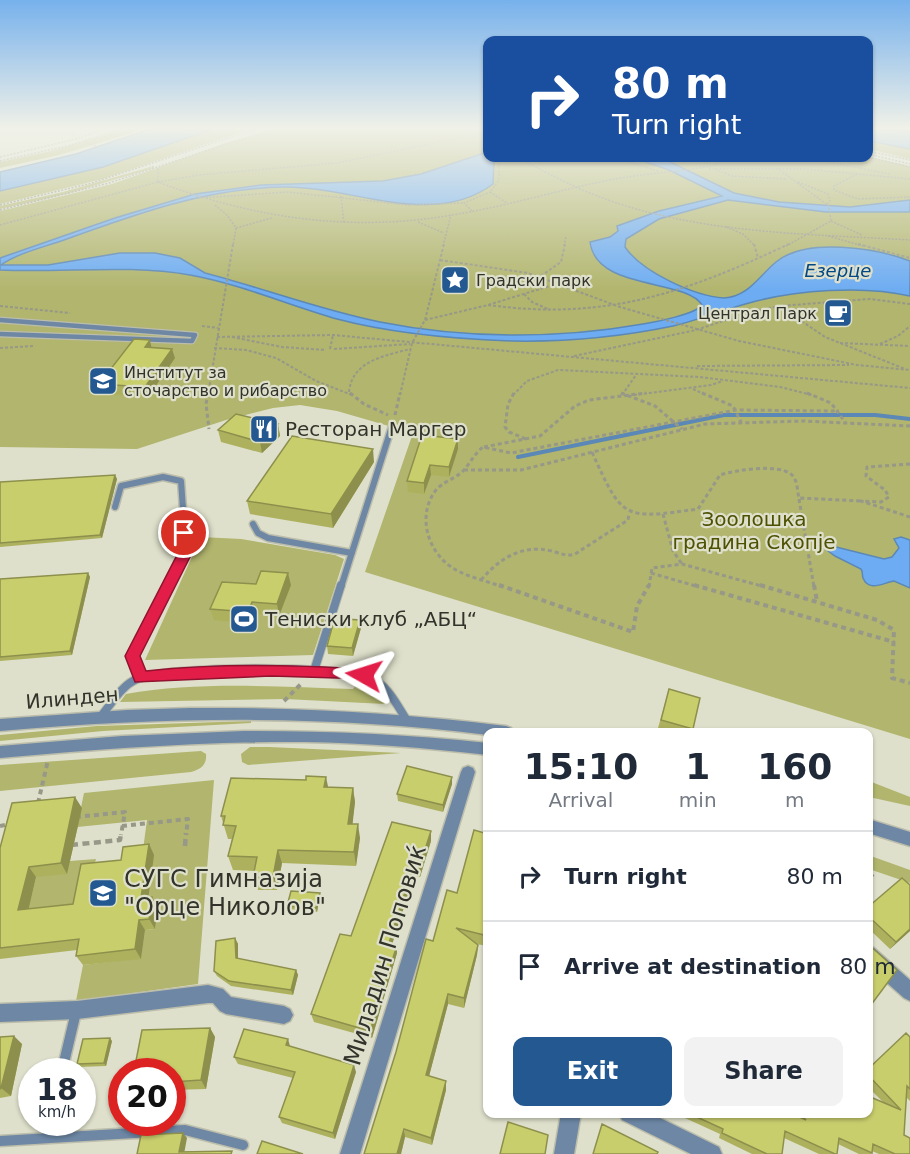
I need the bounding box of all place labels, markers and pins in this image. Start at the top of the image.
place icon: Градски парк [439,264,471,296]
place label: Градски парк [476,271,591,290]
cafe icon: Централ Парк [822,297,854,329]
place label: Централ Парк [698,304,817,323]
place label: Институт за сточарство и рибарство [124,363,327,400]
school or university icon: Институт за сточарство и рибарство [87,365,119,397]
restaurant icon: Ресторан Маргер [248,413,280,445]
place label: Ресторан Маргер [285,417,466,441]
pin [158,507,209,558]
sports icon: Тениски клуб „АБЦ“ [228,603,260,635]
place label: Тениски клуб „АБЦ“ [264,607,477,631]
place label: СУГС Гимназија "Орце Николов" [124,865,326,921]
school or university icon: СУГС Гимназија "Орце Николов" [87,877,119,909]

